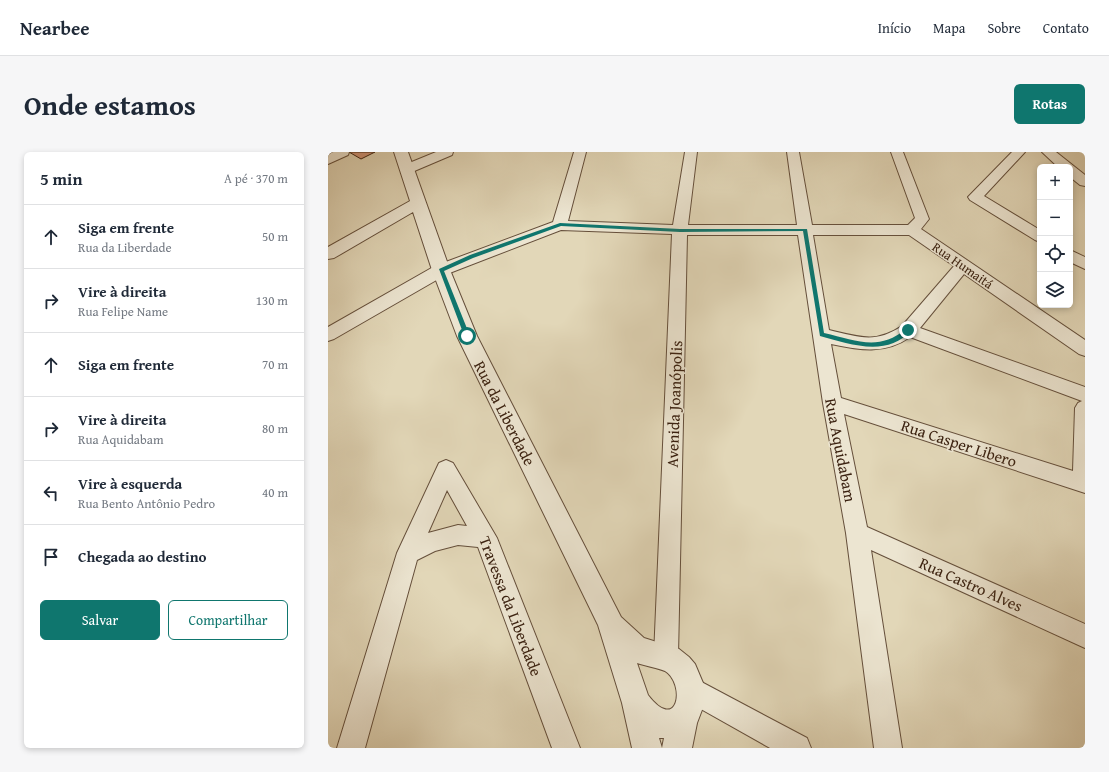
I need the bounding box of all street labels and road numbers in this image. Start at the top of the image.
street label: Rua Humaitá [928,237,998,294]
street label: Avenida Joanópolis [660,340,688,468]
street label: Rua da Liberdade [468,356,542,470]
street label: Rua Aquidabam [819,396,863,504]
street label: Rua Casper Libero [898,413,1020,473]
street label: Travessa da Liberdade [473,533,549,679]
street label: Rua Castro Alves [915,550,1027,618]

